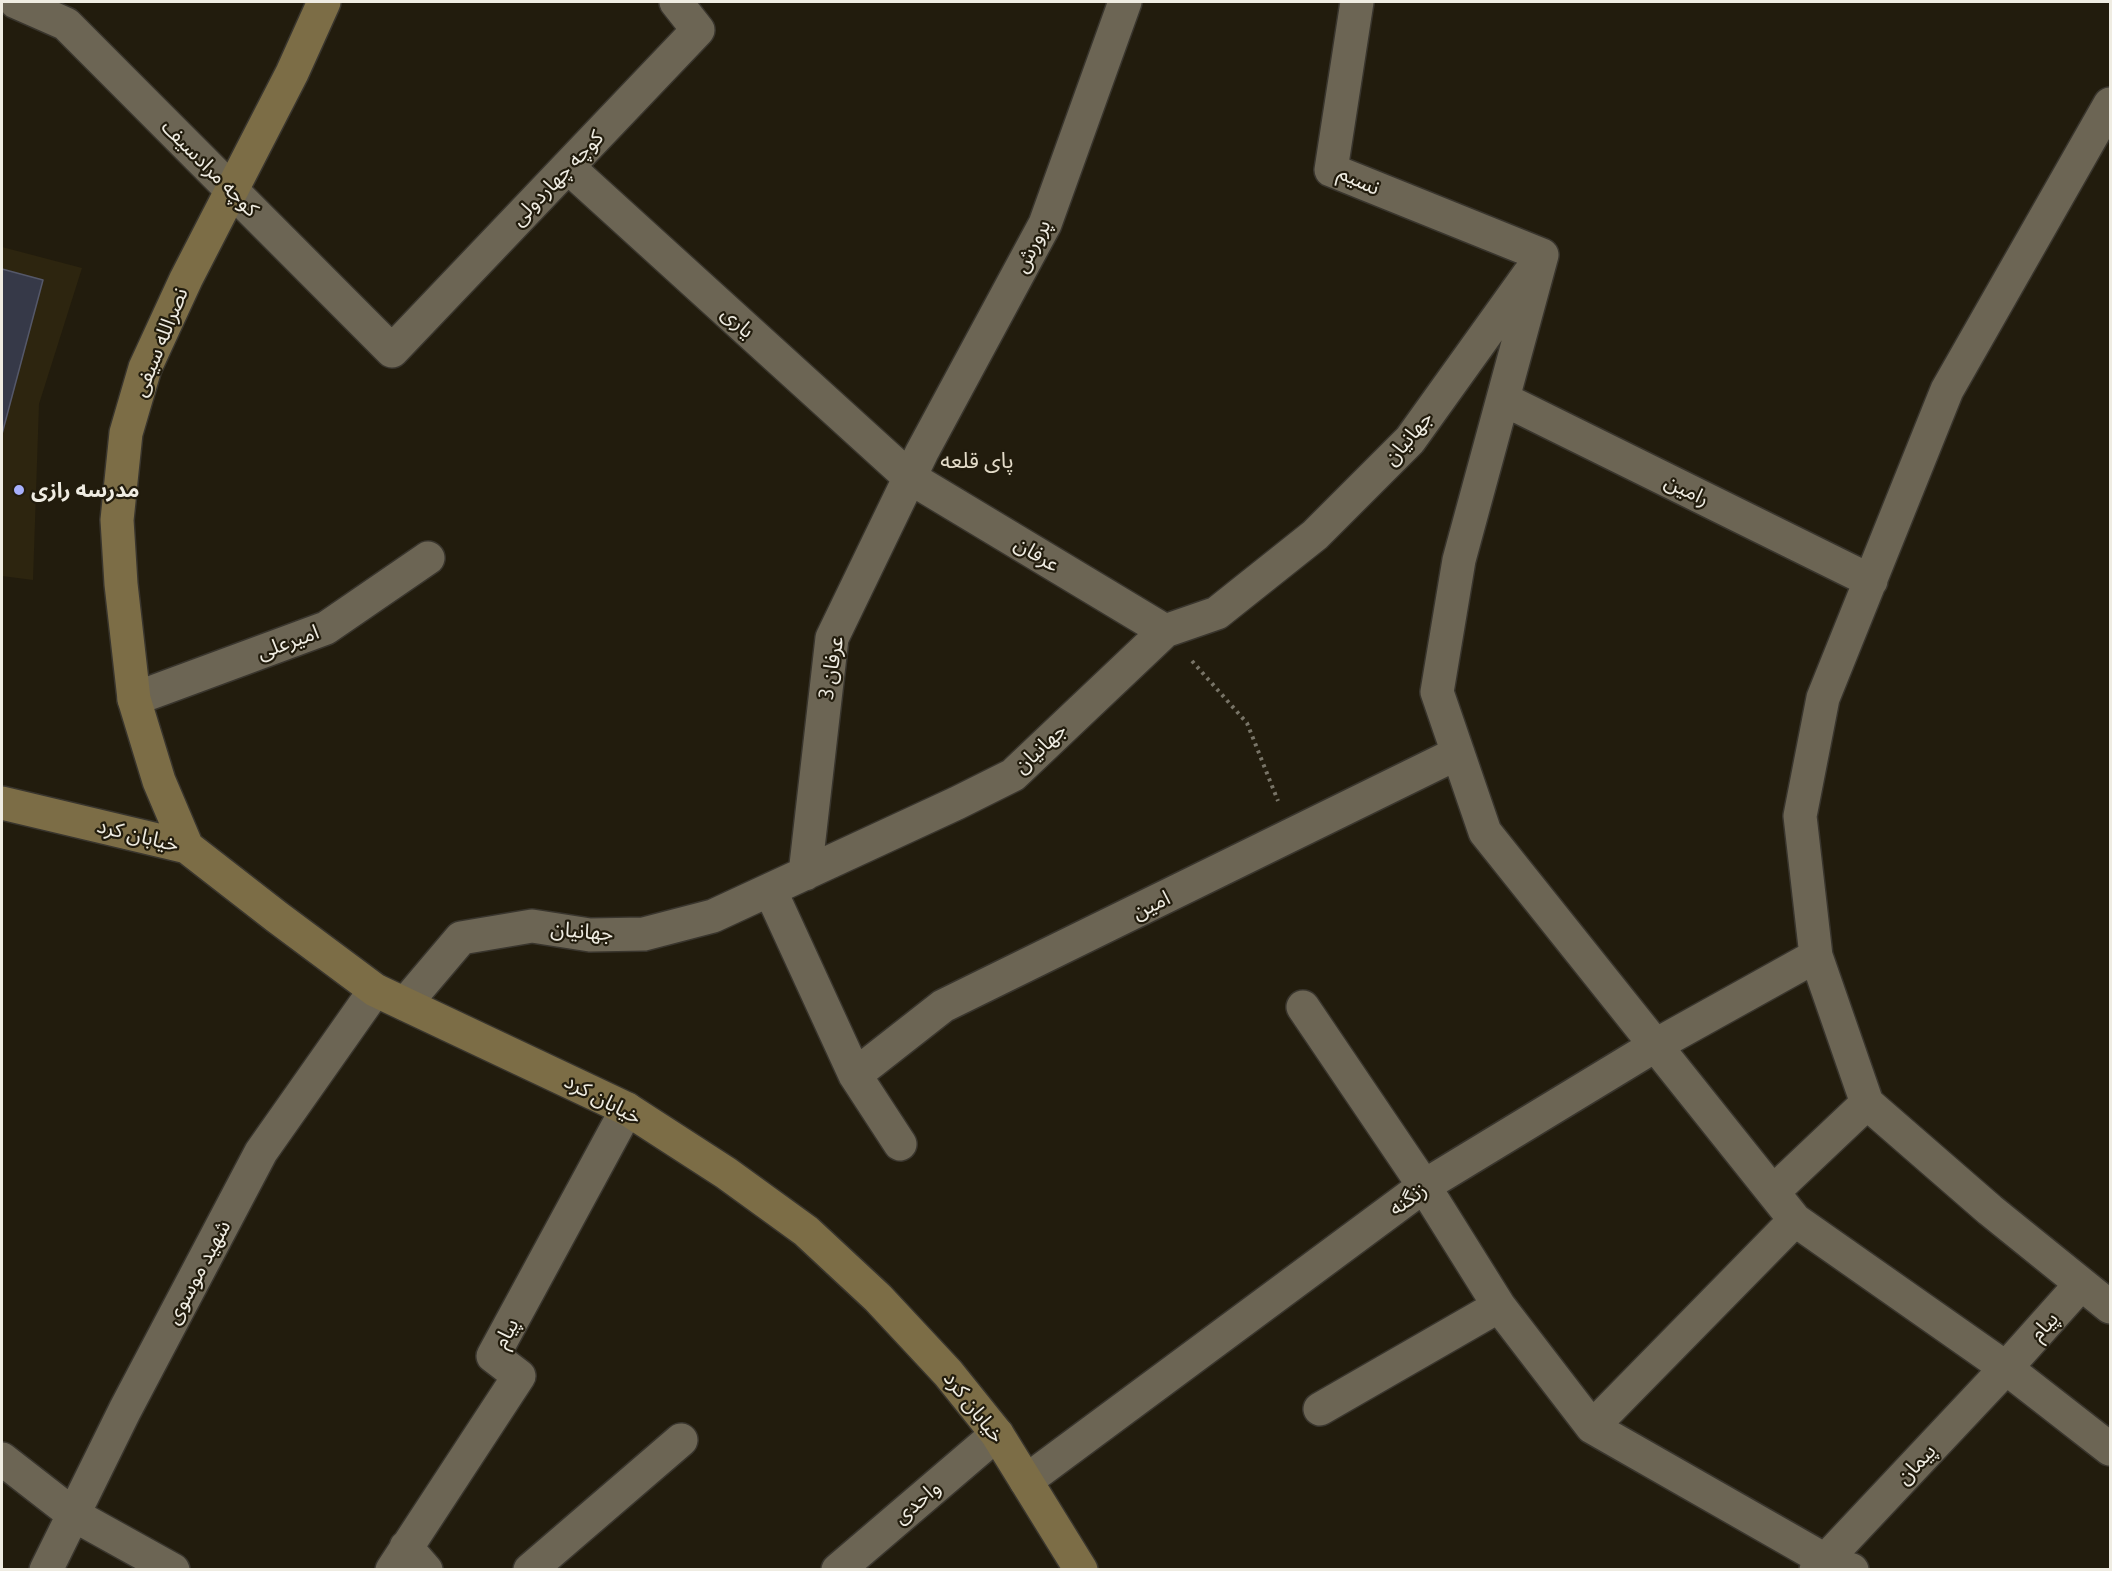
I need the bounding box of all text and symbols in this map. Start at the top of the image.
street label: کوچه مرادسیف [156,114,264,222]
street label: کوچه چهاردولی [505,125,609,231]
street label: نسیم [1334,159,1384,201]
street label: پرورش [1008,215,1056,277]
street label: نصرالله سیفی [127,284,193,400]
street label: یاری [716,301,760,343]
street label: جهانیان [1378,406,1438,470]
district label: پای قلعه [940,448,1014,474]
street label: رامین [1661,469,1713,511]
place label: مدرسه رازی [31,477,139,503]
marker: مدرسه رازی [12,483,26,497]
street label: عرفان [1010,531,1064,577]
street label: امیرعلی [254,619,322,665]
street label: عرفان 3 [813,634,849,702]
street label: جهانیان [1008,717,1072,779]
street label: خیابان کرد [94,813,182,857]
street label: امین [1128,885,1174,925]
street label: جهانیان [549,916,615,946]
street label: خیابان کرد [560,1068,646,1130]
street label: زنگنه [1384,1177,1432,1221]
street label: شهید موسوی [160,1216,236,1328]
street label: پیام [2024,1306,2064,1346]
street label: پیام [488,1314,524,1352]
street label: خیابان کرد [938,1366,1010,1448]
street label: پیمان [1891,1438,1941,1490]
street label: واحدی [888,1475,946,1529]

